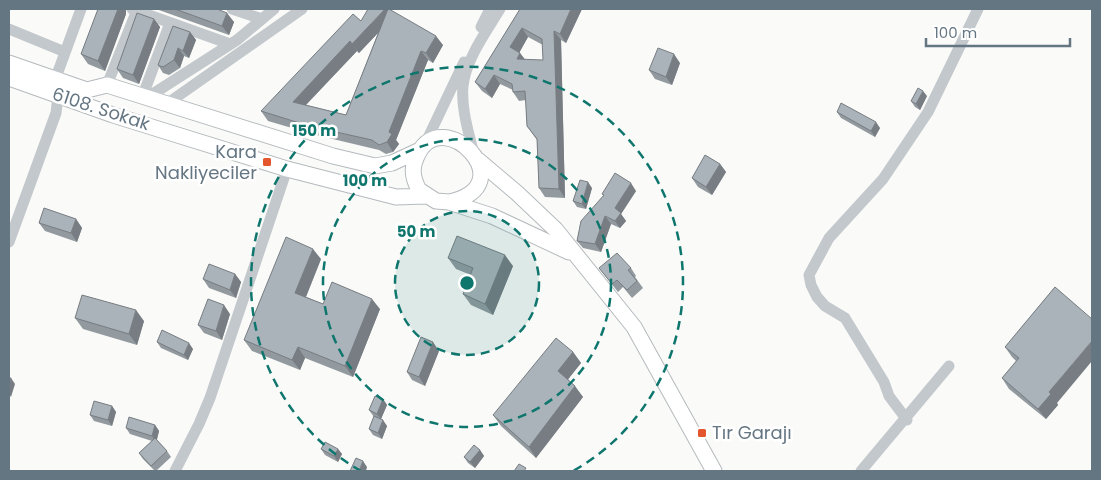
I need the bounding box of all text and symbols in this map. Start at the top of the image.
scale bar [926,15,1070,47]
text: 100 m [934,22,977,43]
street label: 6108. Sokak [49,81,154,136]
text: 150 m [292,120,336,141]
place label: Kara Nakliyeciler [155,139,257,185]
marker: Kara Nakliyeciler [261,156,273,168]
text: 100 m [343,170,387,191]
text: 50 m [397,221,435,242]
centre of rings [458,274,476,292]
place label: Tır Garajı [712,420,792,445]
marker: Tır Garajı [696,427,708,439]

